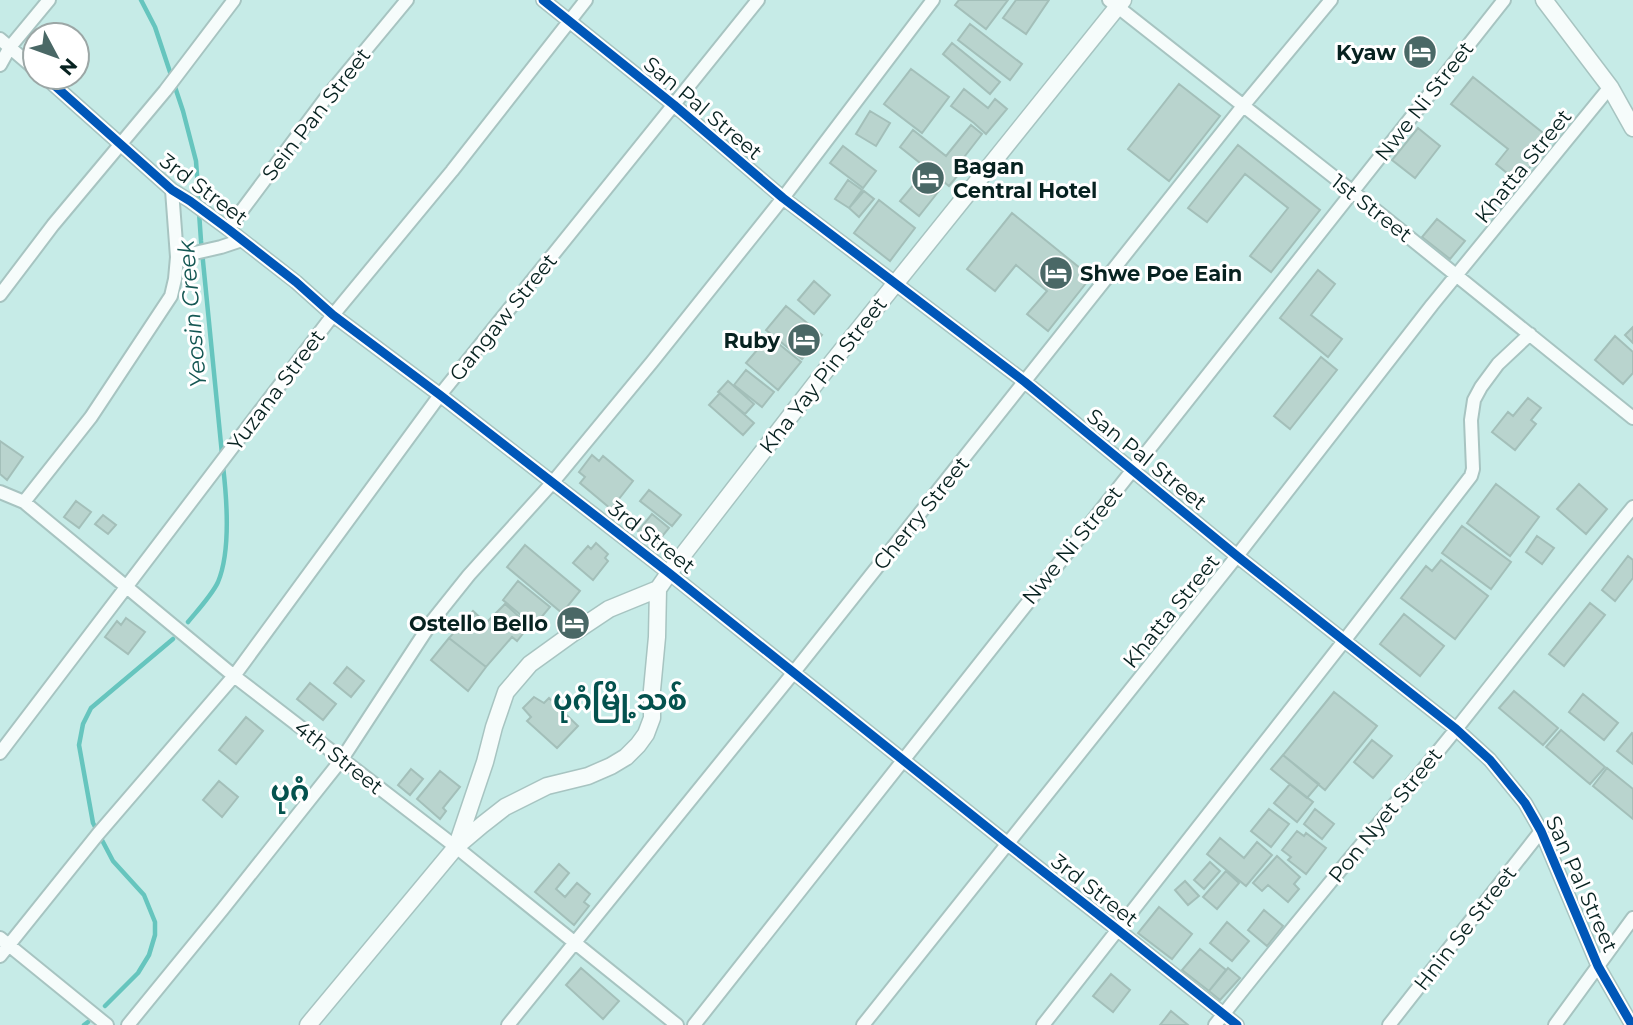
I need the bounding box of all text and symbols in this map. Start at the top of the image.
north arrow [21,21,91,91]
hotel icon: Kyaw [1401,33,1439,71]
street label: Nwe Ni Street [1369,36,1479,166]
place label: Kyaw [1336,40,1396,65]
street label: Sein Pan Street [256,43,376,185]
street label: San Pal Street [639,51,767,165]
text: N [55,53,82,80]
street label: Khatta Street [1469,104,1577,228]
street label: 3rd Street [155,148,253,230]
place label: Bagan Central Hotel [953,154,1097,203]
hotel icon: Bagan Central Hotel [909,159,947,197]
street label: 1st Street [1327,169,1417,247]
water label: Yeosin Creek [171,238,212,389]
street label: Gangaw Street [444,248,562,386]
hotel icon: Shwe Poe Eain [1037,254,1075,292]
place label: Shwe Poe Eain [1080,261,1242,286]
street label: Kha Yay Pin Street [754,292,892,458]
hotel icon: Ruby [785,321,823,359]
street label: Yuzana Street [222,324,330,456]
place label: Ruby [723,328,780,353]
street label: San Pal Street [1082,403,1212,515]
street label: Cherry Street [868,451,974,575]
street label: Nwe Ni Street [1017,481,1127,609]
street label: 3rd Street [604,495,700,579]
street label: Khatta Street [1117,549,1225,673]
hotel icon: Ostello Bello [554,604,592,642]
place label: Ostello Bello [409,611,548,636]
district label: ပုဂံမြို့သစ် [553,681,687,723]
street label: 4th Street [290,715,388,799]
street label: Pon Nyet Street [1323,743,1447,887]
district label: ပုဂံ [271,774,309,814]
street label: San Pal Street [1541,812,1623,956]
street label: 3rd Street [1047,848,1143,932]
street label: Hnin Se Street [1409,861,1521,995]

